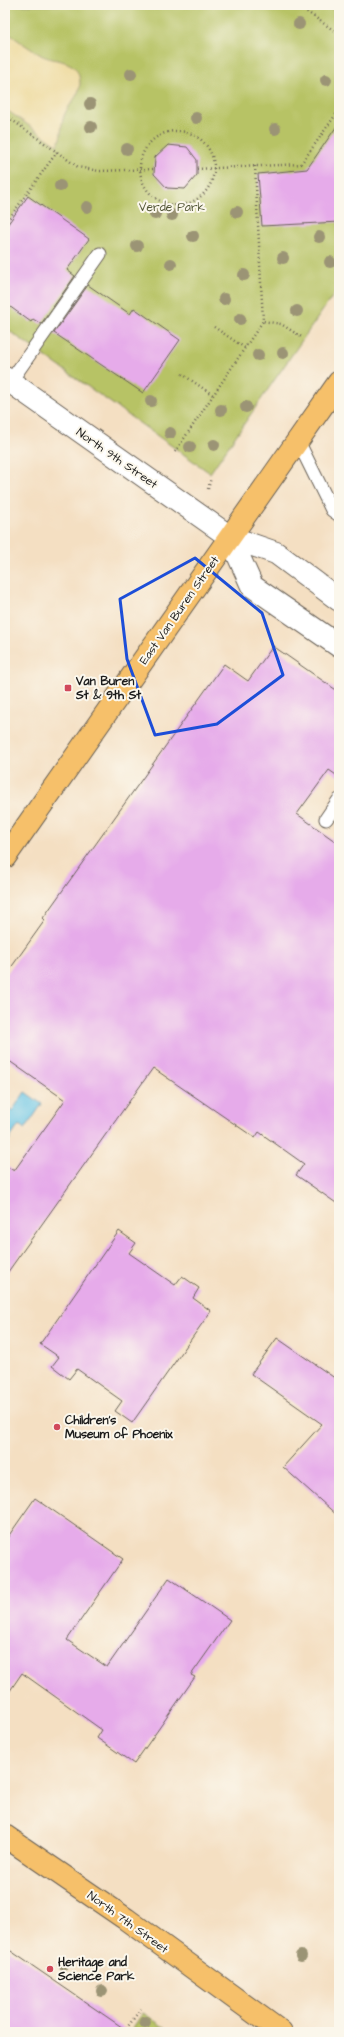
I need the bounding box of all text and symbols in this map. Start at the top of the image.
park label: Verde Park [139,199,206,216]
street label: North 9th Street [73,424,161,493]
street label: East Van Buren Street [135,553,223,668]
place label: Van Buren St & 9th St [75,673,141,704]
marker: Van Buren St & 9th St [63,683,73,693]
place label: Children's Museum of Phoenix [65,1412,173,1443]
marker: Children's Museum of Phoenix [52,1422,62,1432]
street label: North 7th Street [84,1887,172,1958]
place label: Heritage and Science Park [57,1954,135,1985]
marker: Heritage and Science Park [45,1964,55,1974]

